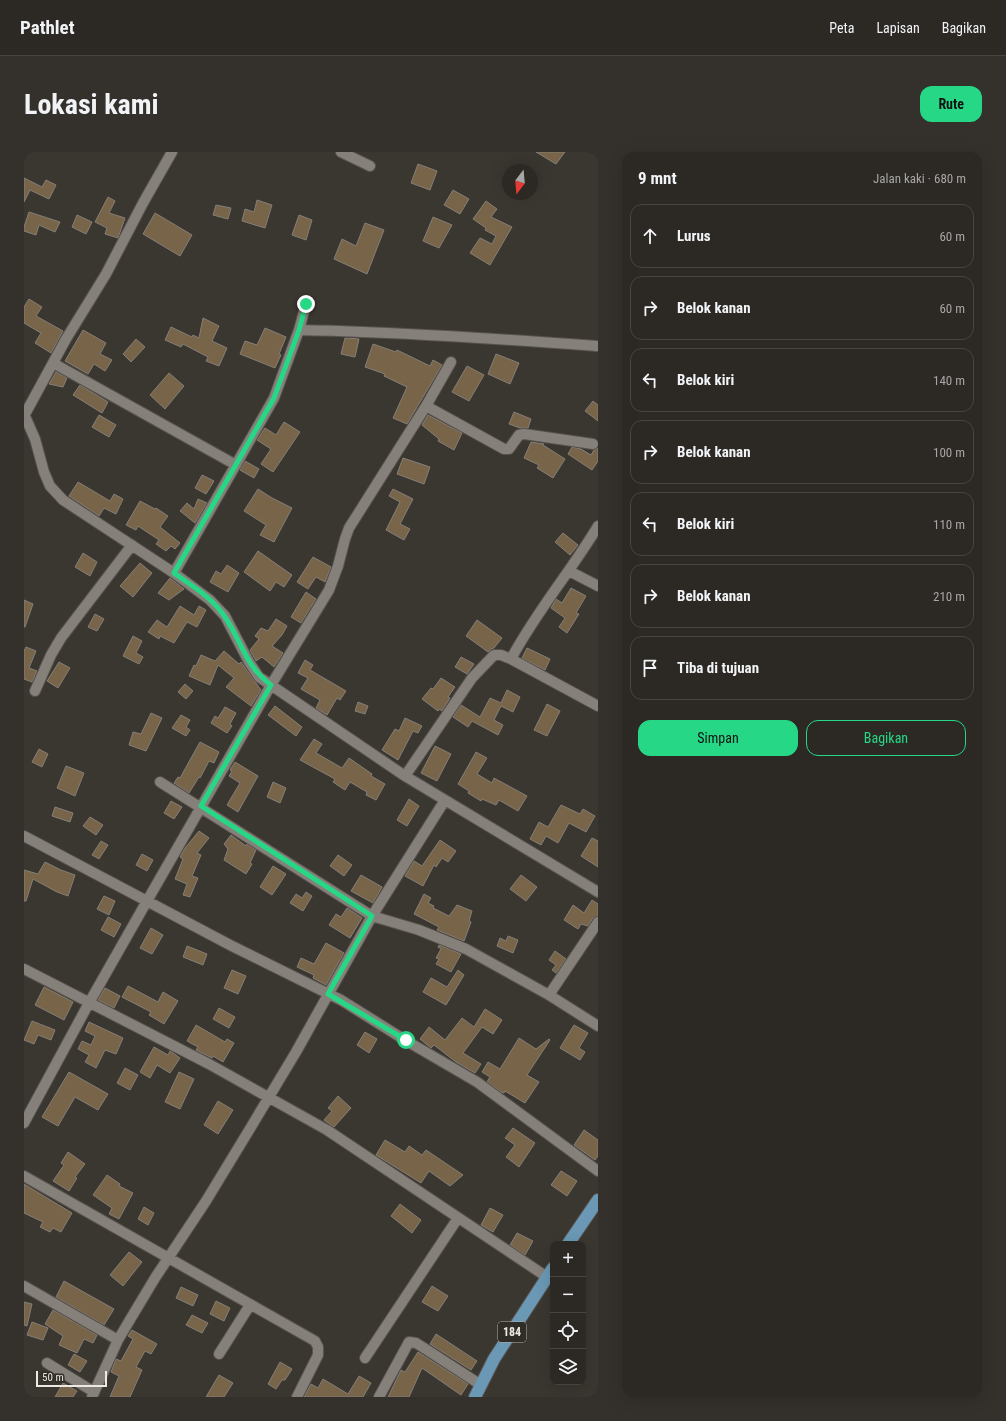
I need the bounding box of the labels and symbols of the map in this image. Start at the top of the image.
north arrow [502,164,538,200]
route end [297,295,315,313]
route start [397,1031,415,1049]
road number: 184 [498,1322,526,1342]
scale bar [36,1369,107,1388]

